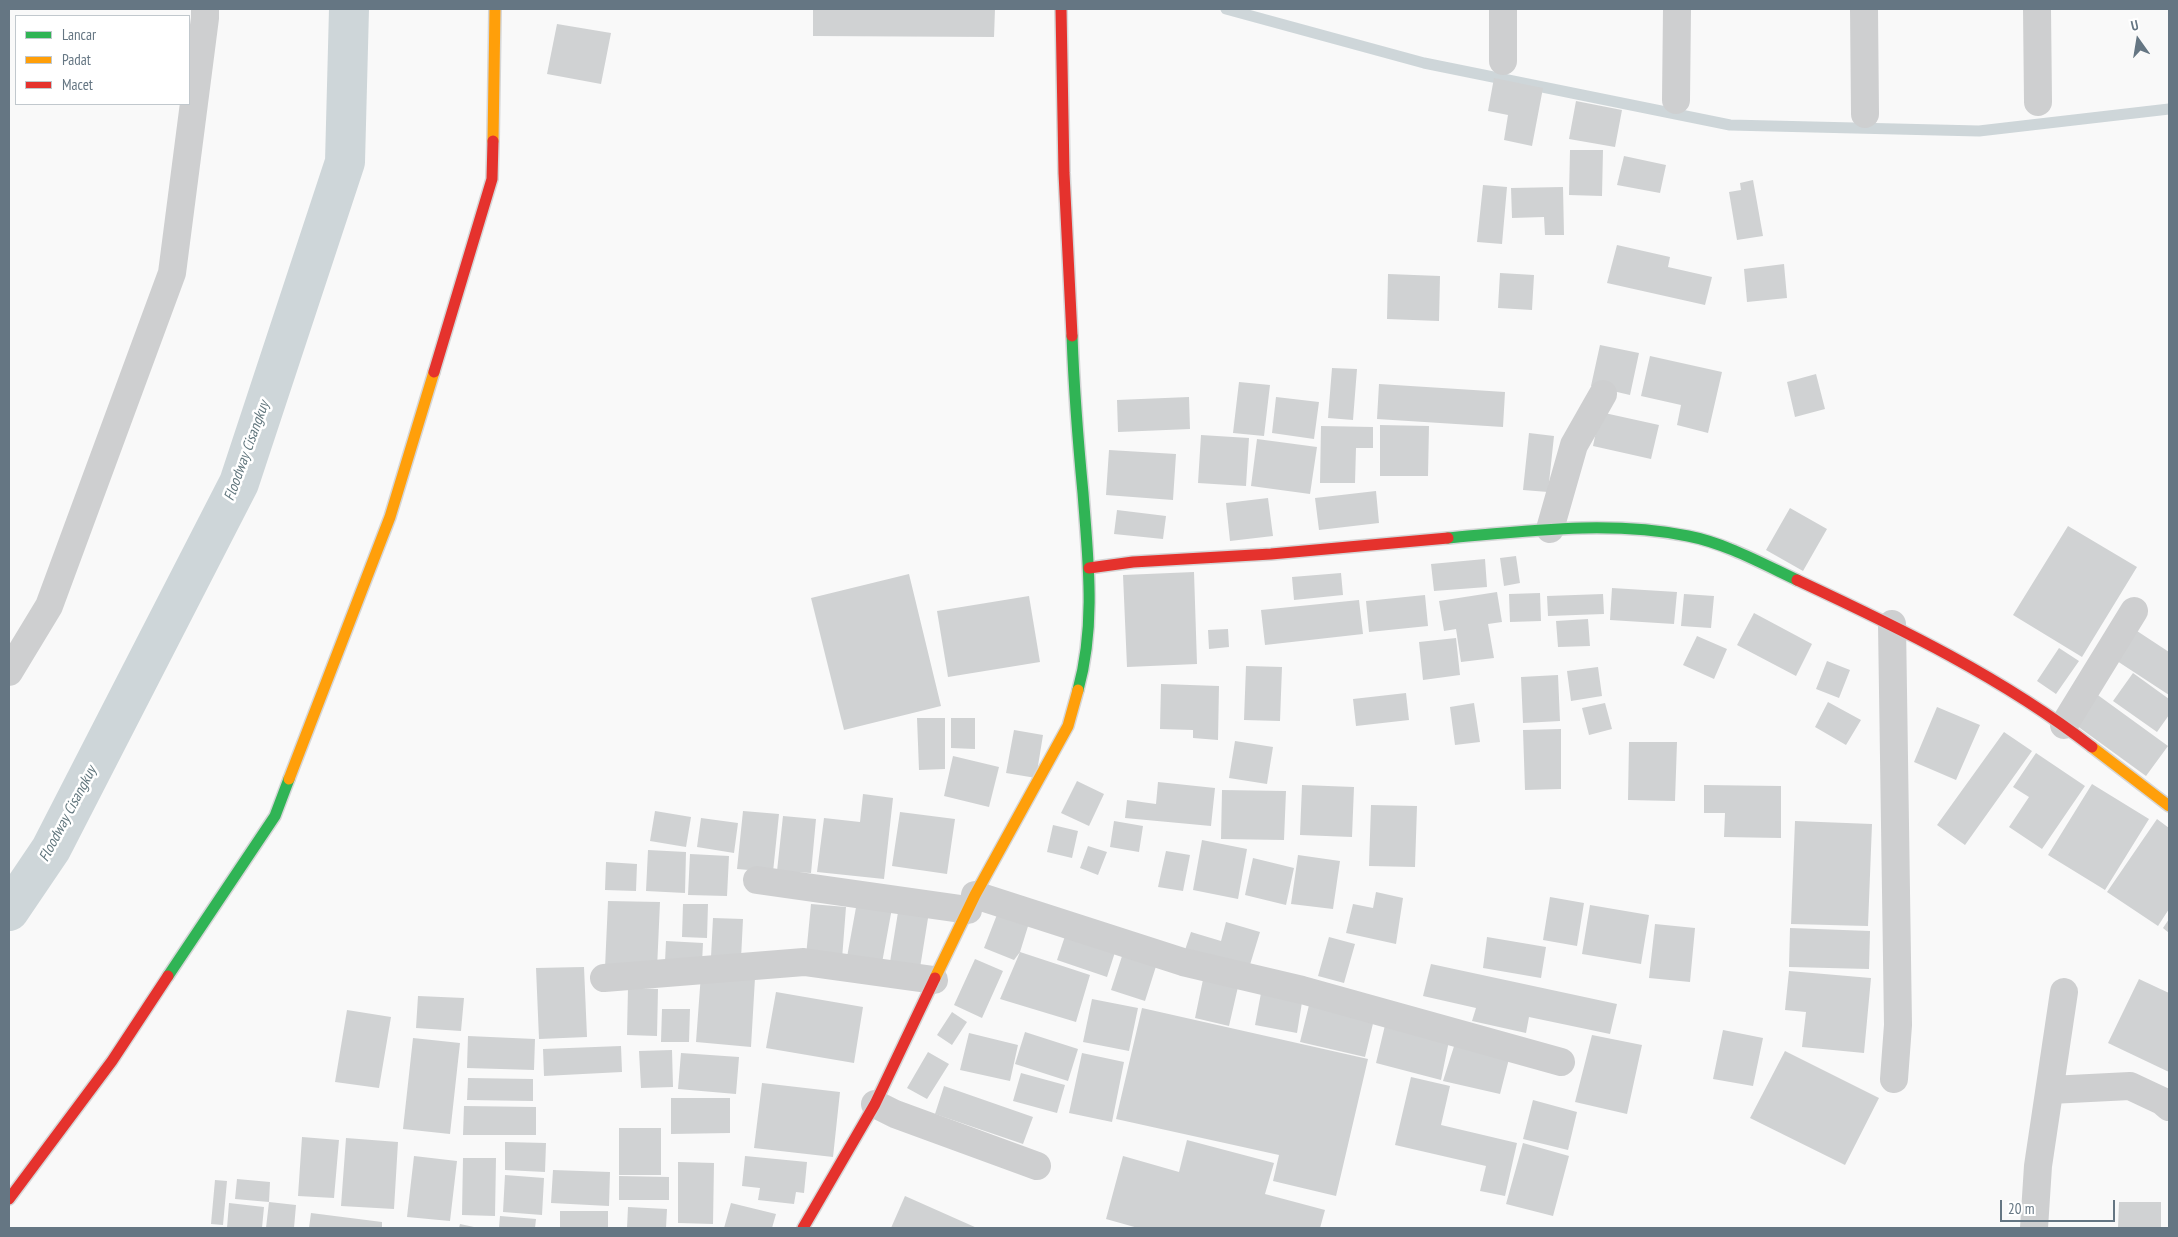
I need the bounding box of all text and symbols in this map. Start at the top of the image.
legend [15,15,190,105]
north arrow [2113,15,2163,65]
text: U [2129,16,2140,35]
text: Lancar [62,25,96,44]
text: Padat [62,50,91,69]
text: Macet [62,75,93,94]
water label: Floodway Cisangkuy [221,399,273,503]
water label: Floodway Cisangkuy [35,763,101,865]
scale bar [2003,1190,2118,1222]
text: 20 m [2008,1199,2034,1218]

